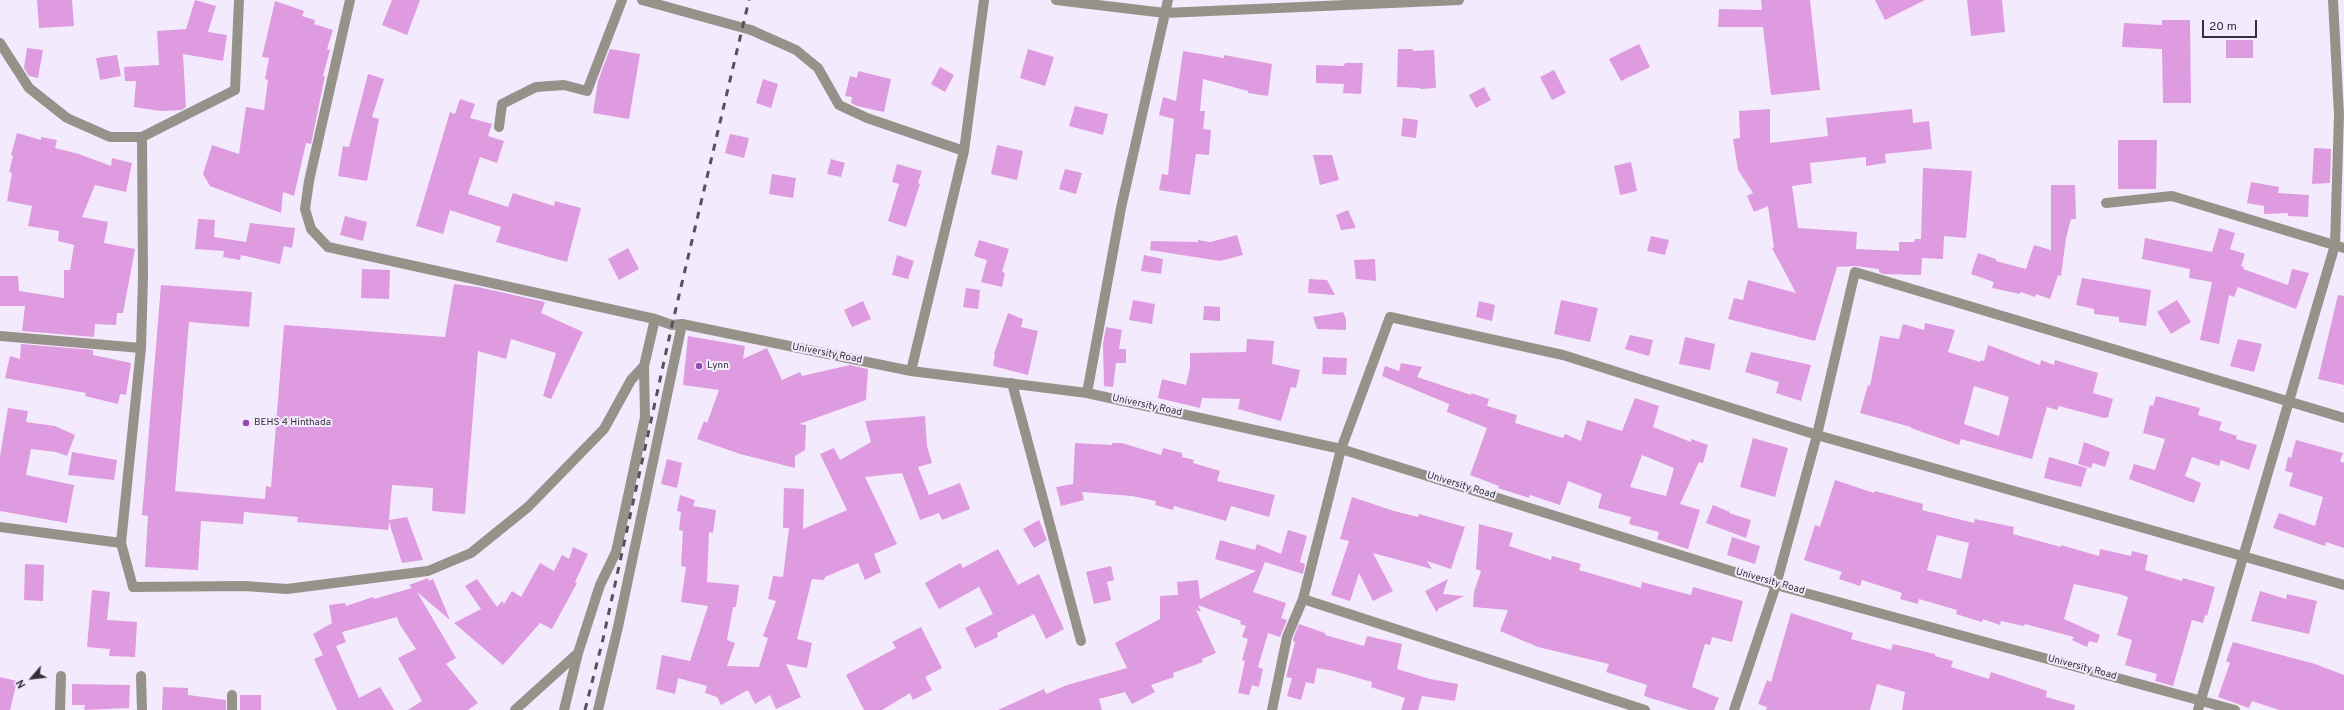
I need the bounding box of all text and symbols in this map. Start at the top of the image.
scale bar [2204,12,2259,38]
text: 20 m [2209,19,2237,35]
street label: University Road [791,341,863,367]
place label: Lynn [707,360,729,372]
marker: Lynn [694,361,704,371]
street label: University Road [1111,393,1183,419]
place label: BEHS 4 Hinthada [254,417,331,429]
marker: BEHS 4 Hinthada [241,418,251,428]
street label: University Road [1425,470,1497,502]
street label: University Road [1734,566,1806,598]
street label: University Road [2046,653,2118,683]
north arrow [12,658,52,698]
text: N [13,677,29,690]

